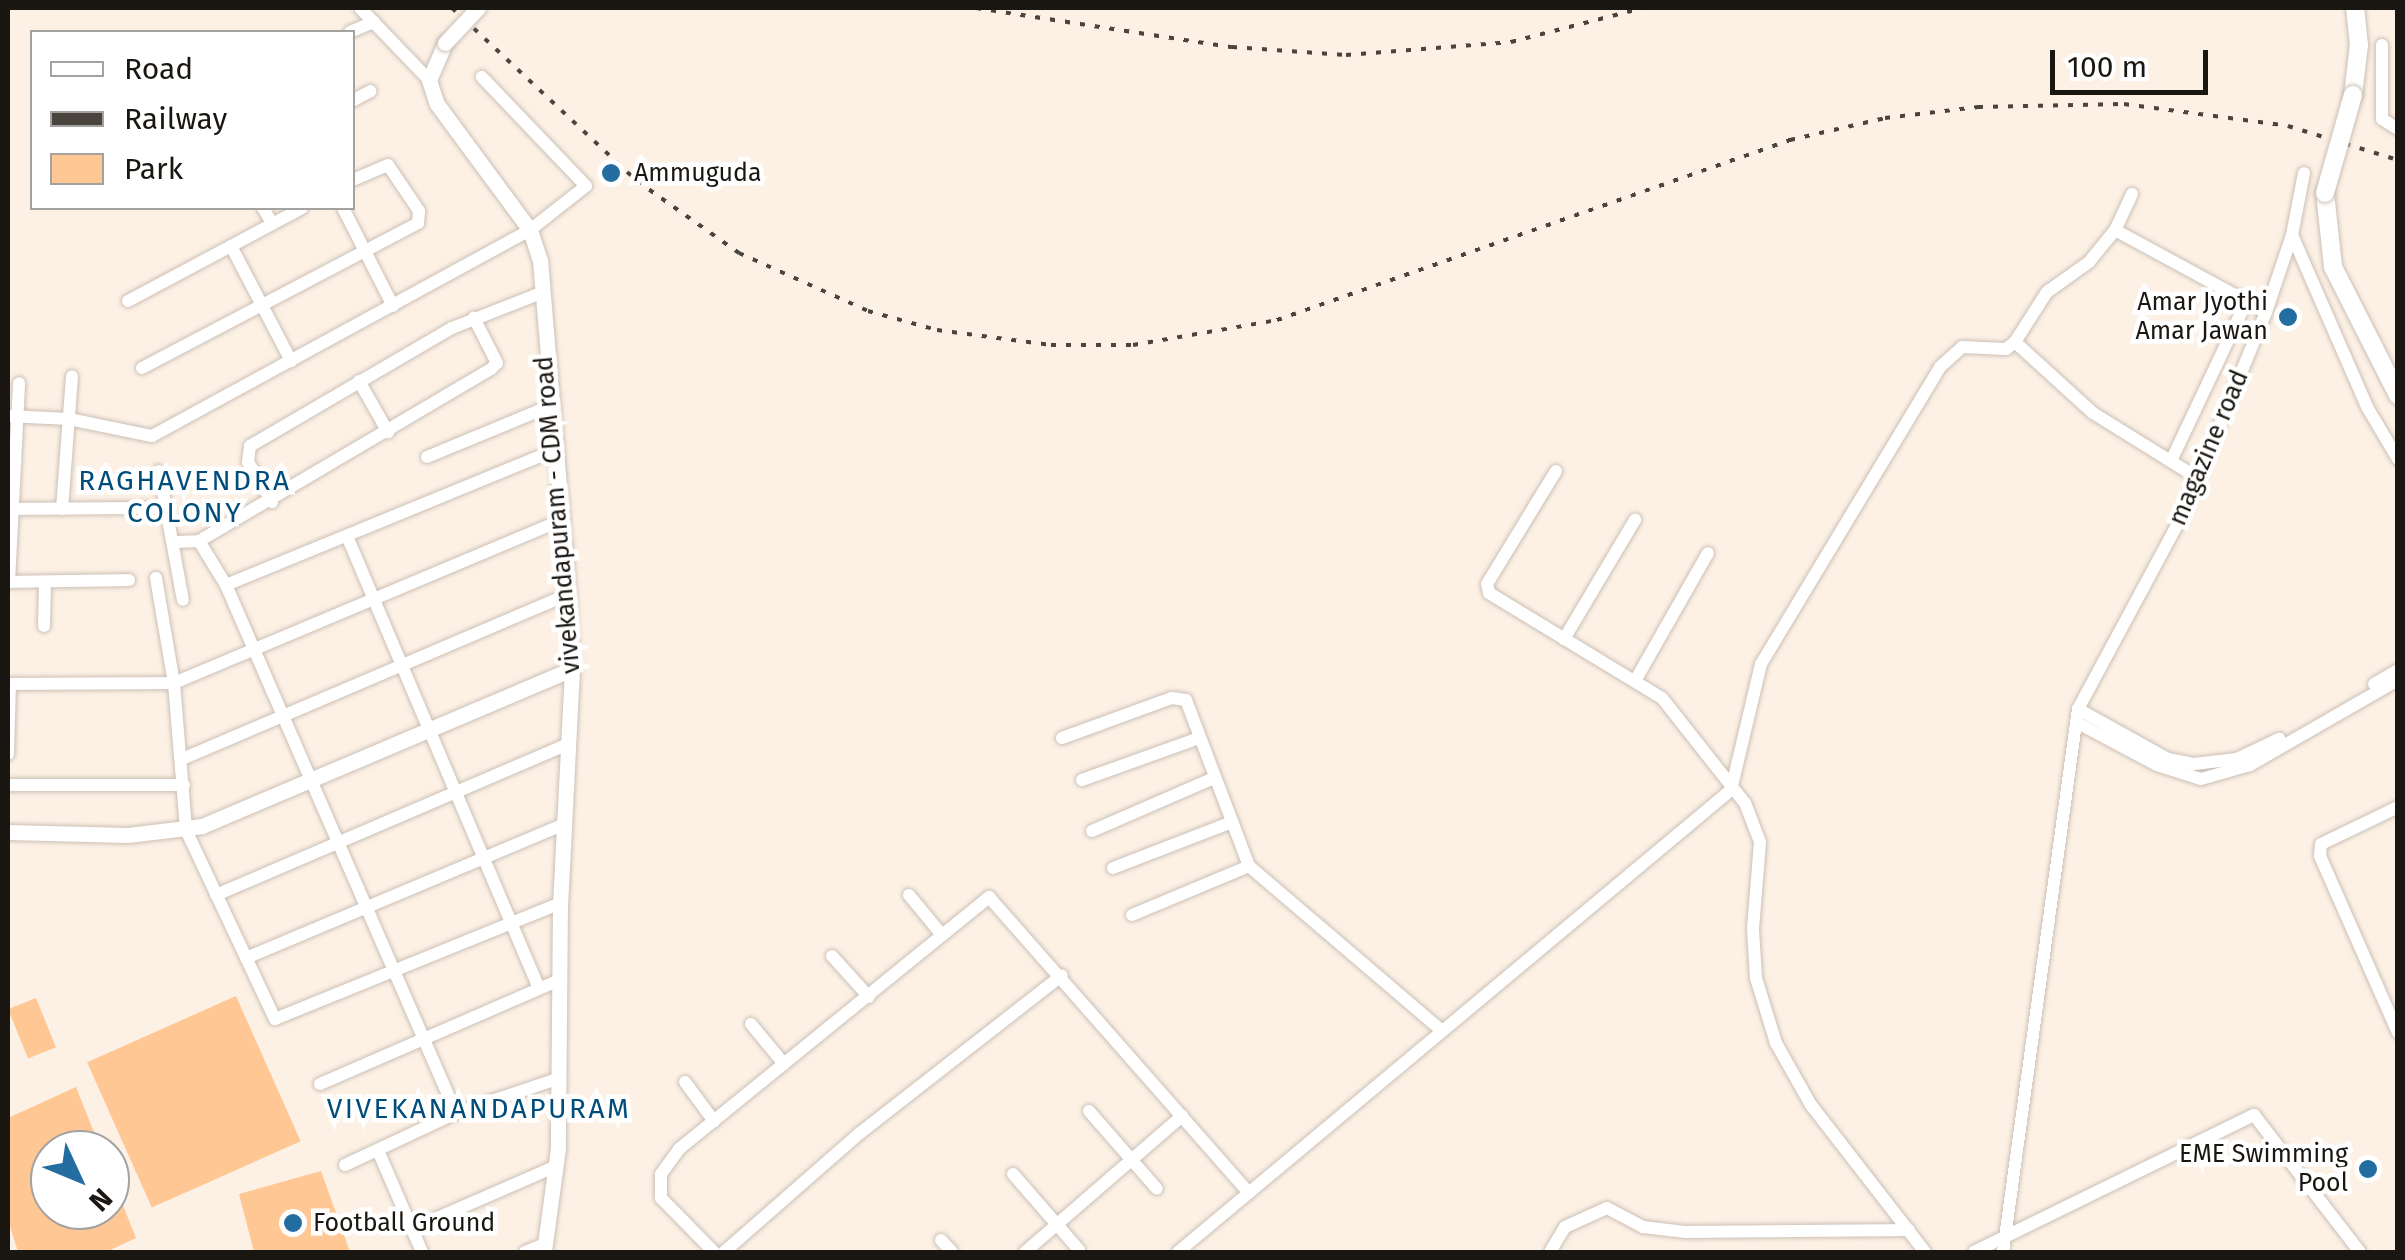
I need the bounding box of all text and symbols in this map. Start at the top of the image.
legend [30,30,355,210]
scale bar [2055,30,2212,92]
text: 100 m [2067,49,2147,85]
text: Road [124,51,193,87]
text: Railway [124,101,227,137]
text: Park [124,151,183,187]
place label: Ammuguda [634,158,762,188]
marker: Ammuguda [598,160,624,186]
place label: Amar Jyothi Amar Jawan [2135,288,2268,347]
marker: Amar Jyothi Amar Jawan [2277,306,2299,328]
street label: vivekandapuram - CDM road [529,355,587,675]
street label: magazine road [2163,366,2255,530]
district label: RAGHAVENDRA COLONY [78,464,292,530]
district label: VIVEKANANDAPURAM [327,1092,631,1126]
north arrow [30,1130,130,1230]
place label: EME Swimming Pool [2179,1140,2348,1199]
marker: EME Swimming Pool [2357,1158,2379,1180]
text: N [82,1182,119,1218]
place label: Football Ground [313,1208,495,1238]
marker: Football Ground [282,1212,304,1234]

